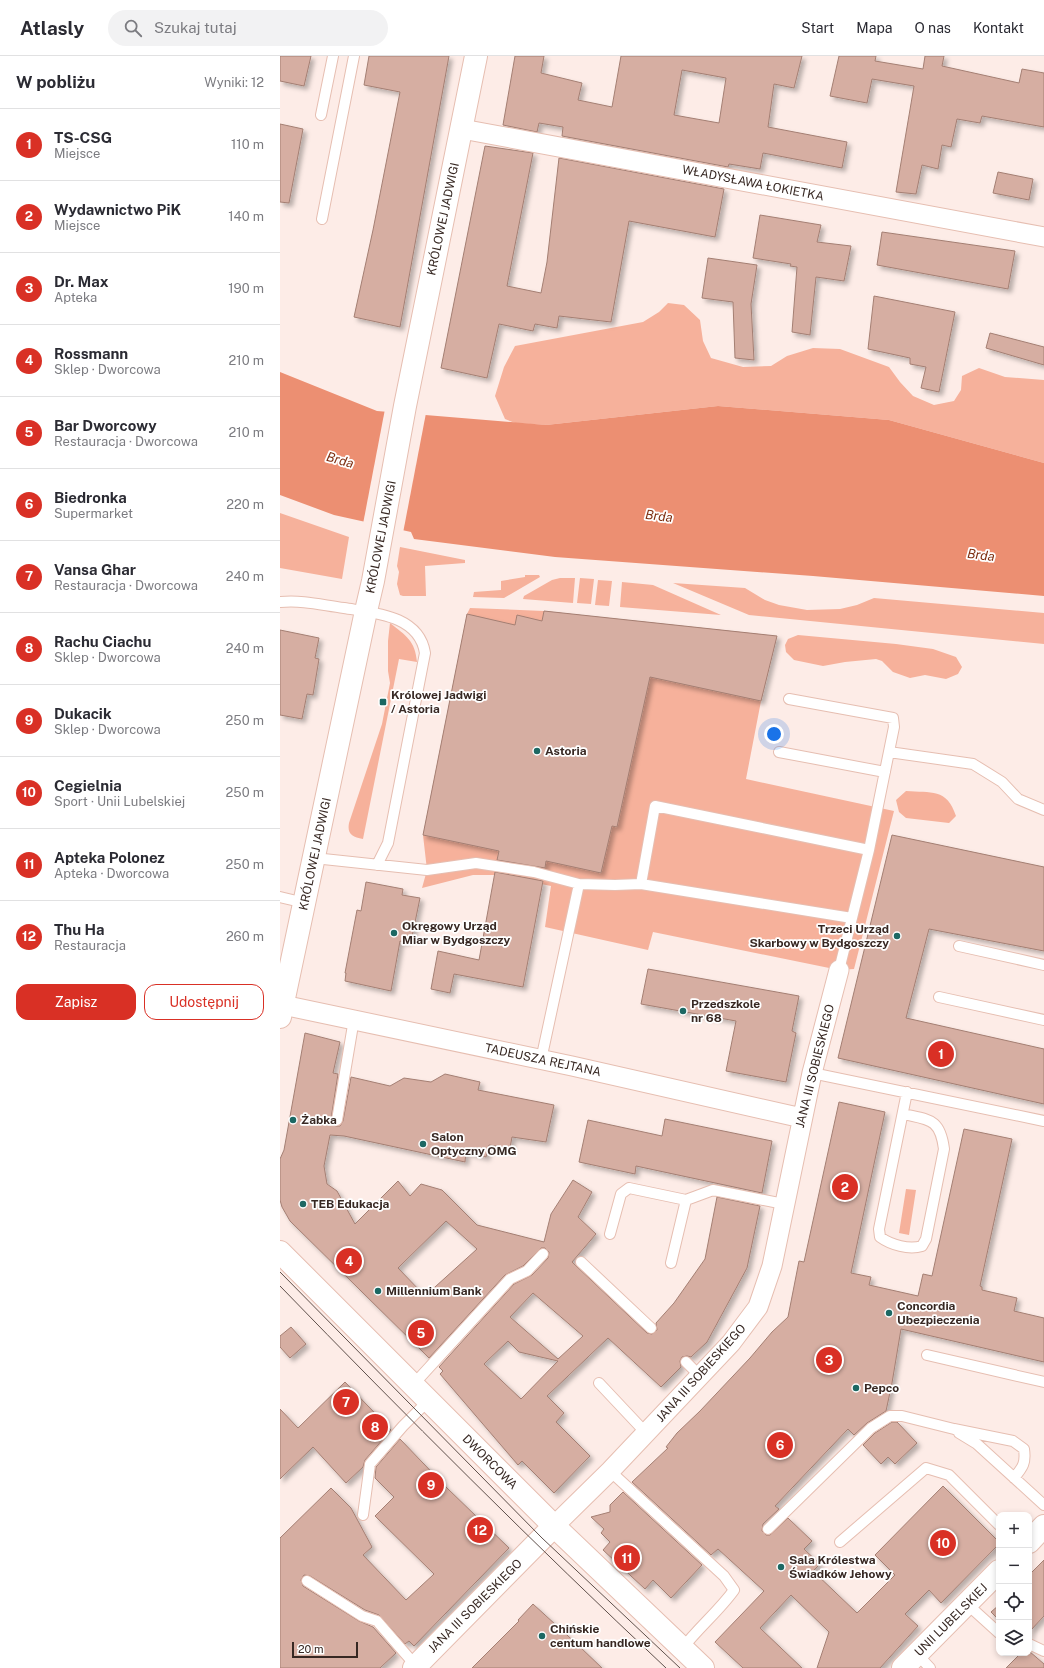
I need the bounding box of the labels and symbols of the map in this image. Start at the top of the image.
street label: KRÓLOWEJ JADWIGI [424,161,462,277]
street label: WŁADYSŁAWA ŁOKIETKA [681,162,826,204]
water label: Brda [325,449,355,471]
street label: KRÓLOWEJ JADWIGI [363,479,399,595]
water label: Brda [644,507,674,525]
water label: Brda [966,546,996,564]
place label: Królowej Jadwigi / Astoria [391,688,486,716]
marker: Królowej Jadwigi / Astoria [378,697,388,707]
your location [764,724,784,744]
place label: Astoria [545,744,587,758]
marker: Astoria [532,746,542,756]
street label: KRÓLOWEJ JADWIGI [296,796,334,912]
place label: Okręgowy Urząd Miar w Bydgoszczy [402,919,511,947]
place label: Trzeci Urząd Skarbowy w Bydgoszczy [749,922,889,950]
marker: Okręgowy Urząd Miar w Bydgoszczy [389,928,399,938]
marker: Trzeci Urząd Skarbowy w Bydgoszczy [892,931,902,941]
place label: Przedszkole nr 68 [691,997,760,1025]
street label: JANA III SOBIESKIEGO [793,1003,837,1129]
marker: Przedszkole nr 68 [678,1006,688,1016]
pin: 1 [928,1039,954,1069]
street label: TADEUSZA REJTANA [484,1041,603,1079]
place label: Żabka [301,1113,337,1127]
marker: Żabka [288,1115,298,1125]
place label: Salon Optyczny OMG [431,1130,517,1158]
marker: Salon Optyczny OMG [418,1139,428,1149]
pin: 2 [832,1172,858,1202]
place label: TEB Edukacja [311,1197,390,1211]
marker: TEB Edukacja [298,1199,308,1209]
pin: 4 [336,1246,362,1276]
place label: Millennium Bank [386,1284,482,1298]
marker: Millennium Bank [373,1286,383,1296]
place label: Concordia Ubezpieczenia [897,1299,980,1327]
marker: Concordia Ubezpieczenia [884,1308,894,1318]
pin: 5 [408,1318,434,1348]
street label: JANA III SOBIESKIEGO [653,1321,749,1425]
pin: 3 [816,1345,842,1375]
place label: Pepco [864,1381,899,1395]
marker: Pepco [851,1383,861,1393]
pin: 7 [333,1387,359,1417]
pin: 8 [362,1412,388,1442]
pin: 6 [767,1430,793,1460]
street label: DWORCOWA [460,1432,521,1493]
pin: 9 [418,1470,444,1500]
pin: 12 [467,1515,493,1545]
pin: 10 [930,1528,956,1558]
pin: 11 [614,1543,640,1573]
place label: Sala Królestwa Świadków Jehowy [789,1553,892,1581]
street label: JANA III SOBIESKIEGO [425,1556,525,1656]
marker: Sala Królestwa Świadków Jehowy [776,1562,786,1572]
street label: UNII LUBELSKIEJ [912,1581,990,1659]
place label: Chińskie centum handlowe [550,1622,651,1650]
marker: Chińskie centum handlowe [537,1631,547,1641]
scale bar [292,1640,358,1659]

